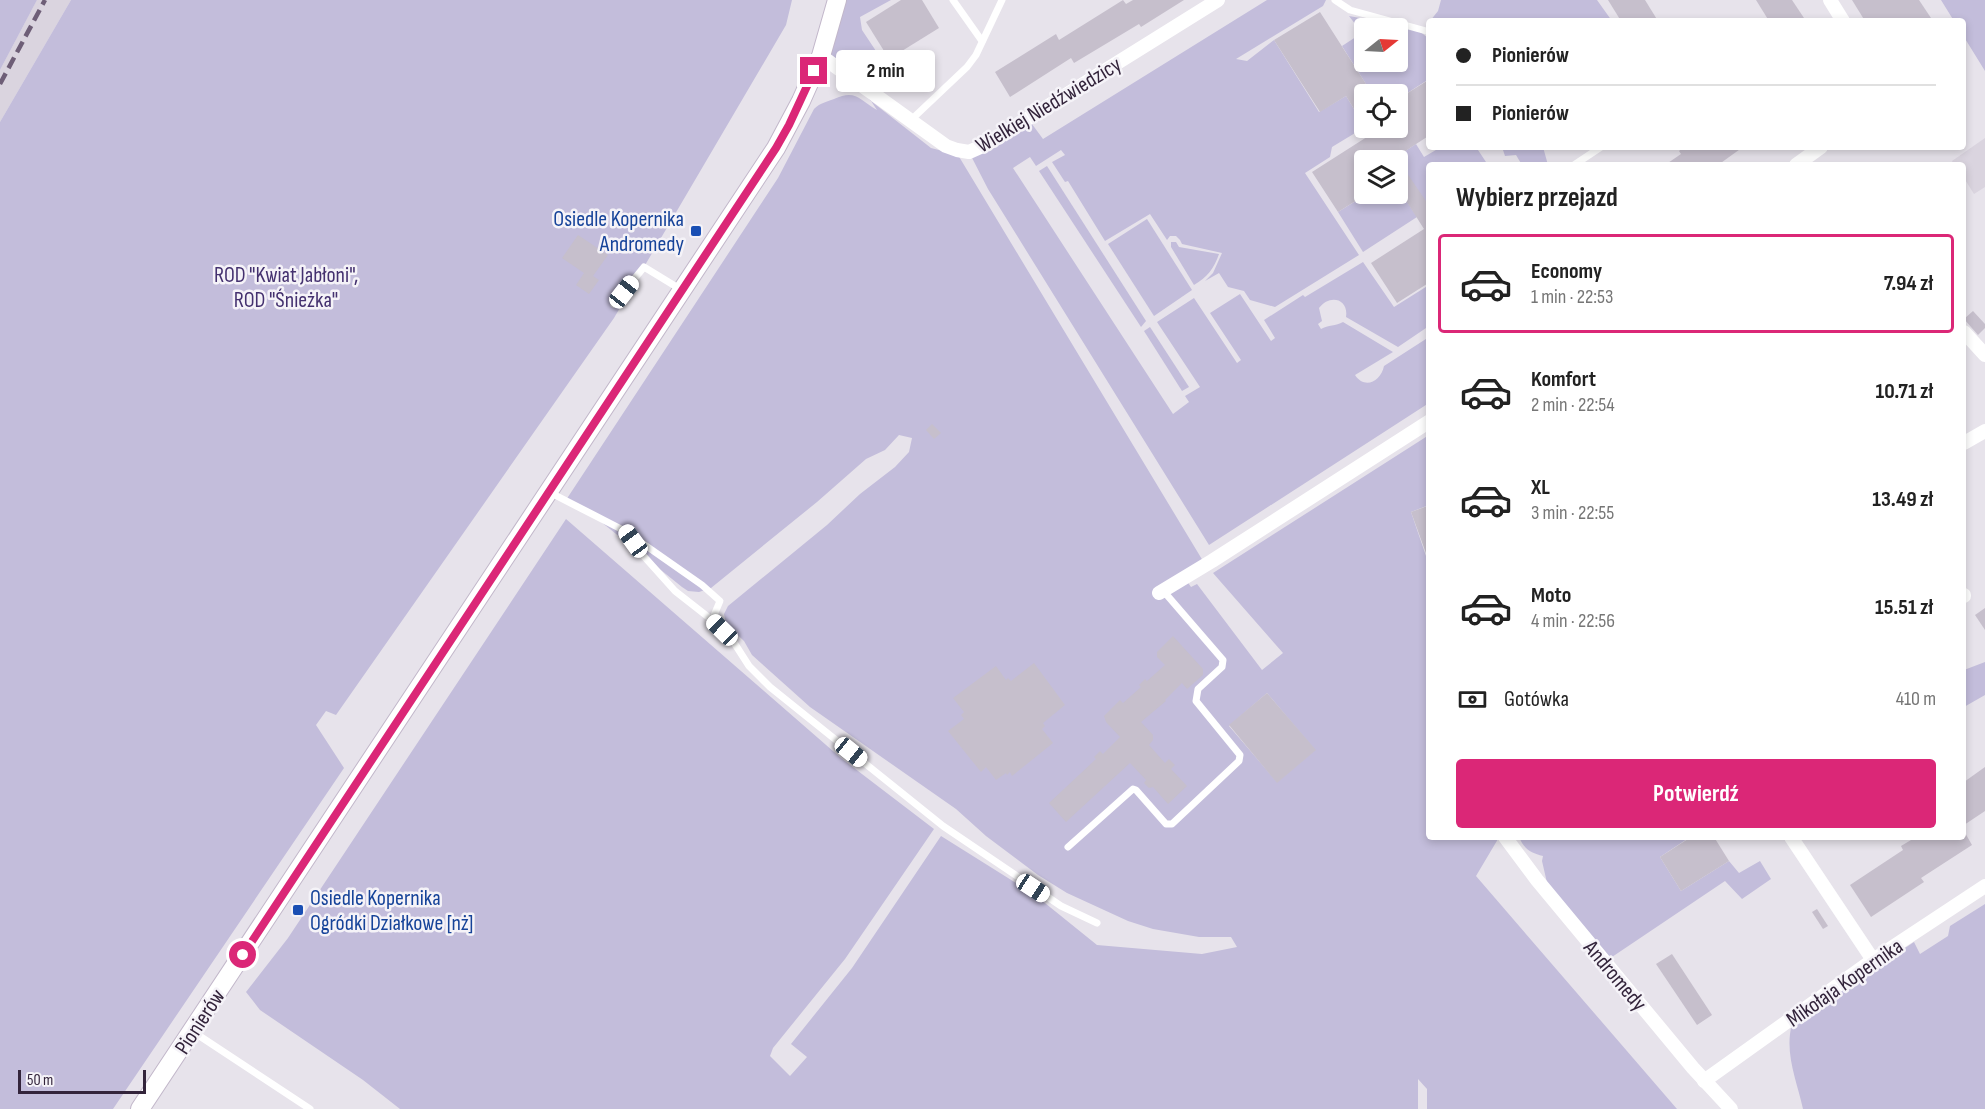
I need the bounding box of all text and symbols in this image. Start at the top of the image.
north arrow [1354,18,1408,72]
map controls [1354,18,1408,204]
text: Pionierów [1492,42,1569,69]
callout: 2 min [835,50,934,92]
street label: Wielkiej Niedźwiedzicy [971,51,1127,159]
route end [800,57,827,84]
text: 2 min [866,59,905,83]
button: locate [1354,84,1408,138]
text: Pionierów [1492,100,1569,127]
button: layers [1354,150,1408,204]
text: Wybierz przejazd [1456,182,1618,214]
place label: Osiedle Kopernika Andromedy [553,206,685,258]
marker: Osiedle Kopernika Andromedy [689,224,703,238]
icon: car [1459,257,1513,311]
text: Economy [1531,258,1602,285]
park label: ROD "Kwiat Jabłoni", ROD "Śnieżka" [214,262,358,314]
text: 7.94 zł [1884,270,1933,297]
car [606,272,642,312]
text: 1 min · 22:53 [1531,285,1613,309]
icon: car [1459,365,1513,419]
text: Komfort [1531,366,1596,393]
text: 10.71 zł [1876,378,1933,405]
text: 2 min · 22:54 [1531,393,1615,417]
icon: car [1459,473,1513,527]
text: XL [1531,474,1550,501]
text: 13.49 zł [1872,486,1933,513]
text: 3 min · 22:55 [1531,501,1614,525]
car [615,521,651,561]
icon: car [1459,581,1513,635]
text: Moto [1531,582,1571,609]
text: 15.51 zł [1875,594,1933,621]
text: 4 min · 22:56 [1531,609,1615,633]
car [703,611,741,649]
icon: cash [1456,683,1489,716]
text: Gotówka [1504,686,1569,713]
text: 410 m [1896,687,1936,711]
car [831,734,871,770]
button: Potwierdź [1456,759,1936,828]
car [1013,871,1053,905]
place label: Osiedle Kopernika Ogródki Działkowe [nż] [310,885,473,937]
marker: Osiedle Kopernika Ogródki Działkowe [nż] [291,903,305,917]
street label: Mikołaja Kopernika [1781,933,1908,1033]
street label: Andromedy [1577,934,1653,1017]
route start [229,941,256,968]
street label: Pionierów [169,984,231,1059]
scale bar [18,1067,146,1094]
text: 50 m [27,1071,53,1090]

